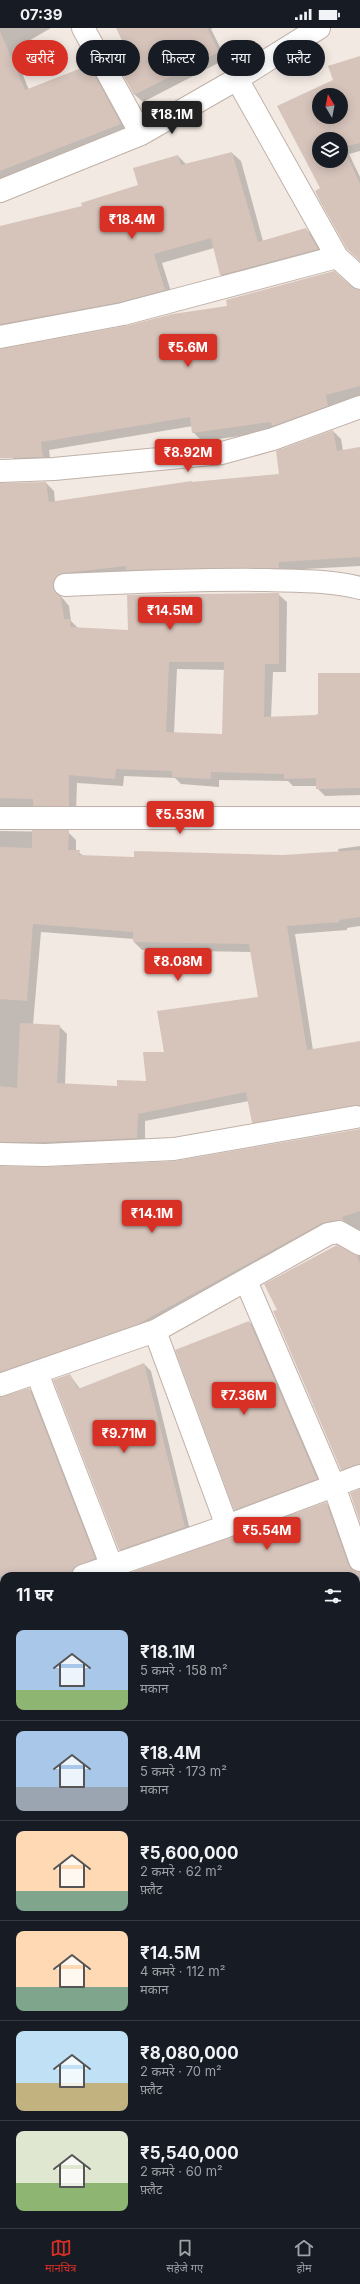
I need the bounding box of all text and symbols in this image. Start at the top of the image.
text: 07:39 [20,5,62,24]
chip: खरीदें [12,40,68,76]
chip: किराया [76,40,140,76]
chip: फ़िल्टर [148,40,209,76]
chip: नया [217,40,265,76]
chip: फ़्लैट [273,40,325,76]
north arrow [312,88,348,124]
map controls [312,88,348,168]
pin: ₹18.1M [139,101,205,135]
text: ₹18.1M [151,106,193,122]
button: layers [312,132,348,168]
pin: ₹18.4M [99,206,165,240]
text: ₹18.4M [109,211,155,227]
pin: ₹5.6M [160,334,216,368]
text: ₹5.6M [168,339,208,355]
pin: ₹8.92M [155,439,221,473]
text: ₹8.92M [164,444,212,460]
pin: ₹14.5M [137,597,203,631]
text: ₹14.5M [147,602,193,618]
pin: ₹5.53M [147,801,213,835]
text: ₹5.53M [156,806,204,822]
pin: ₹8.08M [145,948,211,982]
text: ₹8.08M [154,953,202,969]
pin: ₹14.1M [119,1200,185,1234]
text: ₹14.1M [131,1205,173,1221]
pin: ₹7.36M [211,1382,277,1416]
text: ₹7.36M [221,1387,267,1403]
pin: ₹9.71M [91,1420,157,1454]
text: ₹9.71M [102,1425,146,1441]
pin: ₹5.54M [234,1517,300,1551]
text: ₹5.54M [243,1522,291,1538]
text: 11 घर [16,1585,53,1605]
icon: filters [322,1585,344,1607]
text: ₹18.1M [140,1642,195,1662]
icon: home [48,1646,96,1694]
text: 5 कमरे · 158 m² [140,1662,228,1678]
text: मकान [140,1680,168,1696]
text: ₹18.4M [140,1743,201,1763]
icon: home [48,1747,96,1795]
text: 5 कमरे · 173 m² [140,1763,227,1779]
text: मकान [140,1781,168,1797]
text: ₹5,600,000 [140,1843,238,1863]
icon: home [48,1847,96,1895]
text: 2 कमरे · 62 m² [140,1863,223,1879]
text: फ़्लैट [140,1881,163,1897]
text: ₹14.5M [140,1943,200,1963]
icon: home [48,1947,96,1995]
text: 4 कमरे · 112 m² [140,1963,225,1979]
text: मकान [140,1981,168,1997]
text: ₹8,080,000 [140,2043,239,2063]
icon: home [48,2047,96,2095]
text: 2 कमरे · 70 m² [140,2063,222,2079]
text: फ़्लैट [140,2081,163,2097]
text: ₹5,540,000 [140,2143,239,2163]
icon: home [48,2147,96,2195]
text: 2 कमरे · 60 m² [140,2163,223,2179]
text: फ़्लैट [140,2181,163,2197]
tab: मानचित्र [45,2237,76,2276]
tab: सहेजे गए [166,2237,203,2276]
tab: होम [293,2237,315,2276]

